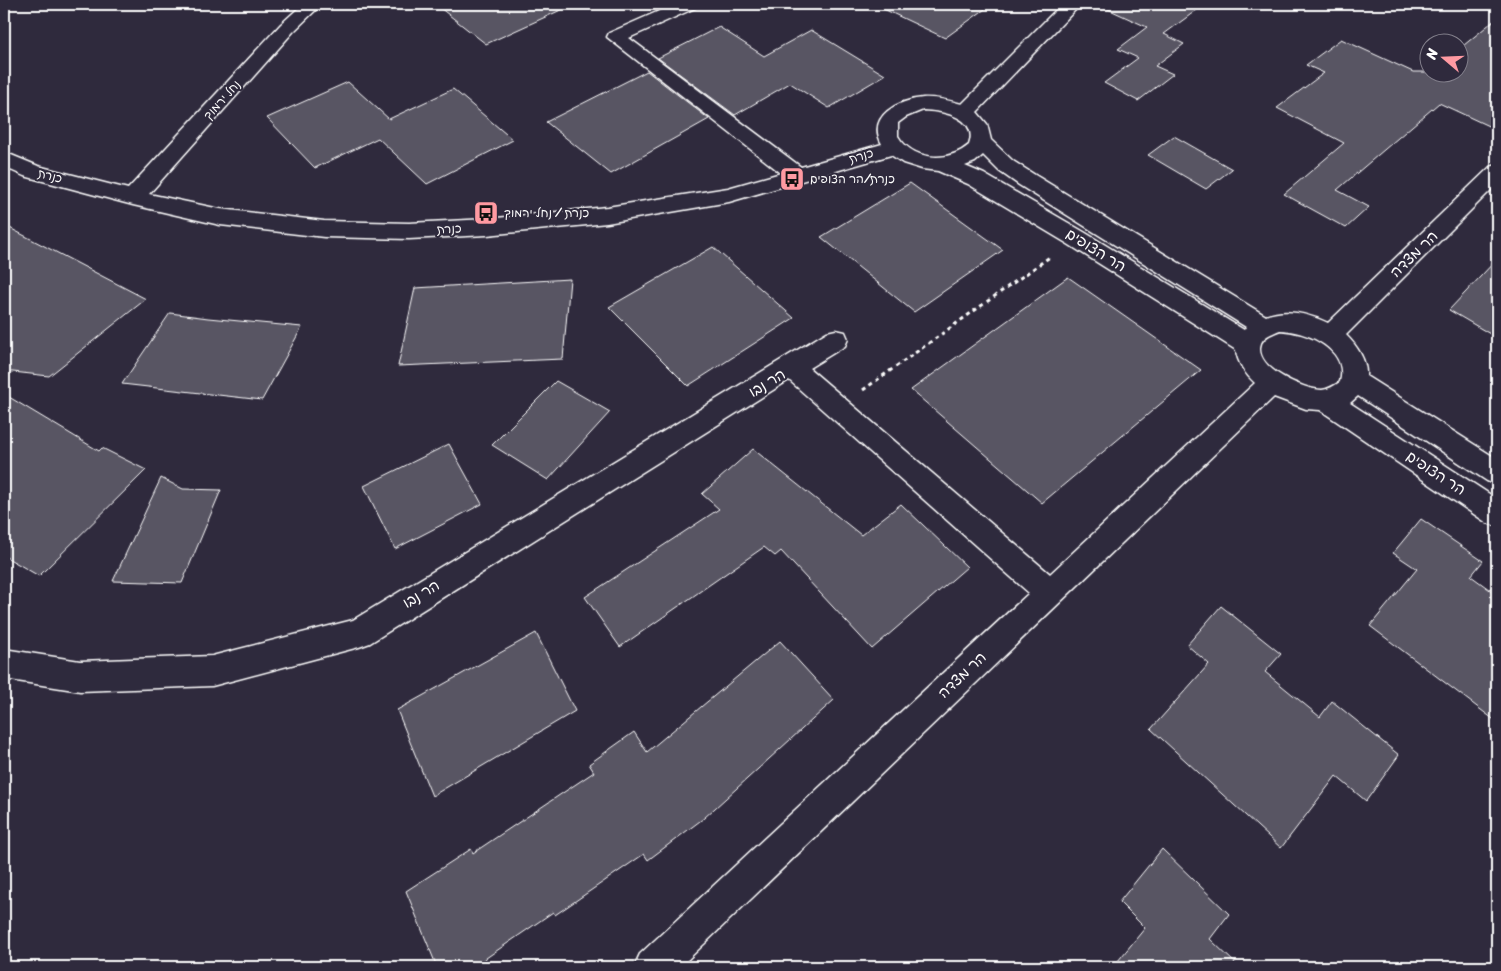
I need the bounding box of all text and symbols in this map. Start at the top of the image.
north arrow [1418,32,1468,82]
text: N [1418,45,1446,64]
street label: נחל ירמוך [198,75,246,125]
street label: כנרת [846,142,876,170]
street label: כנרת [35,162,65,190]
bus stop icon: כנרת/הר הצופים [779,166,805,192]
place label: כנרת/הר הצופים [810,168,895,190]
bus stop icon: כנרת / נחל ירמוך [473,200,499,226]
place label: כנרת / נחל ירמוך [504,202,589,224]
street label: כנרת [436,218,462,240]
street label: הר הצופים [1061,221,1131,279]
street label: הר מצדה [1384,224,1444,284]
street label: הר נבו [743,362,791,404]
street label: הר הצופים [1401,444,1471,502]
street label: הר נבו [397,573,445,615]
street label: הר מצדה [931,645,993,705]

